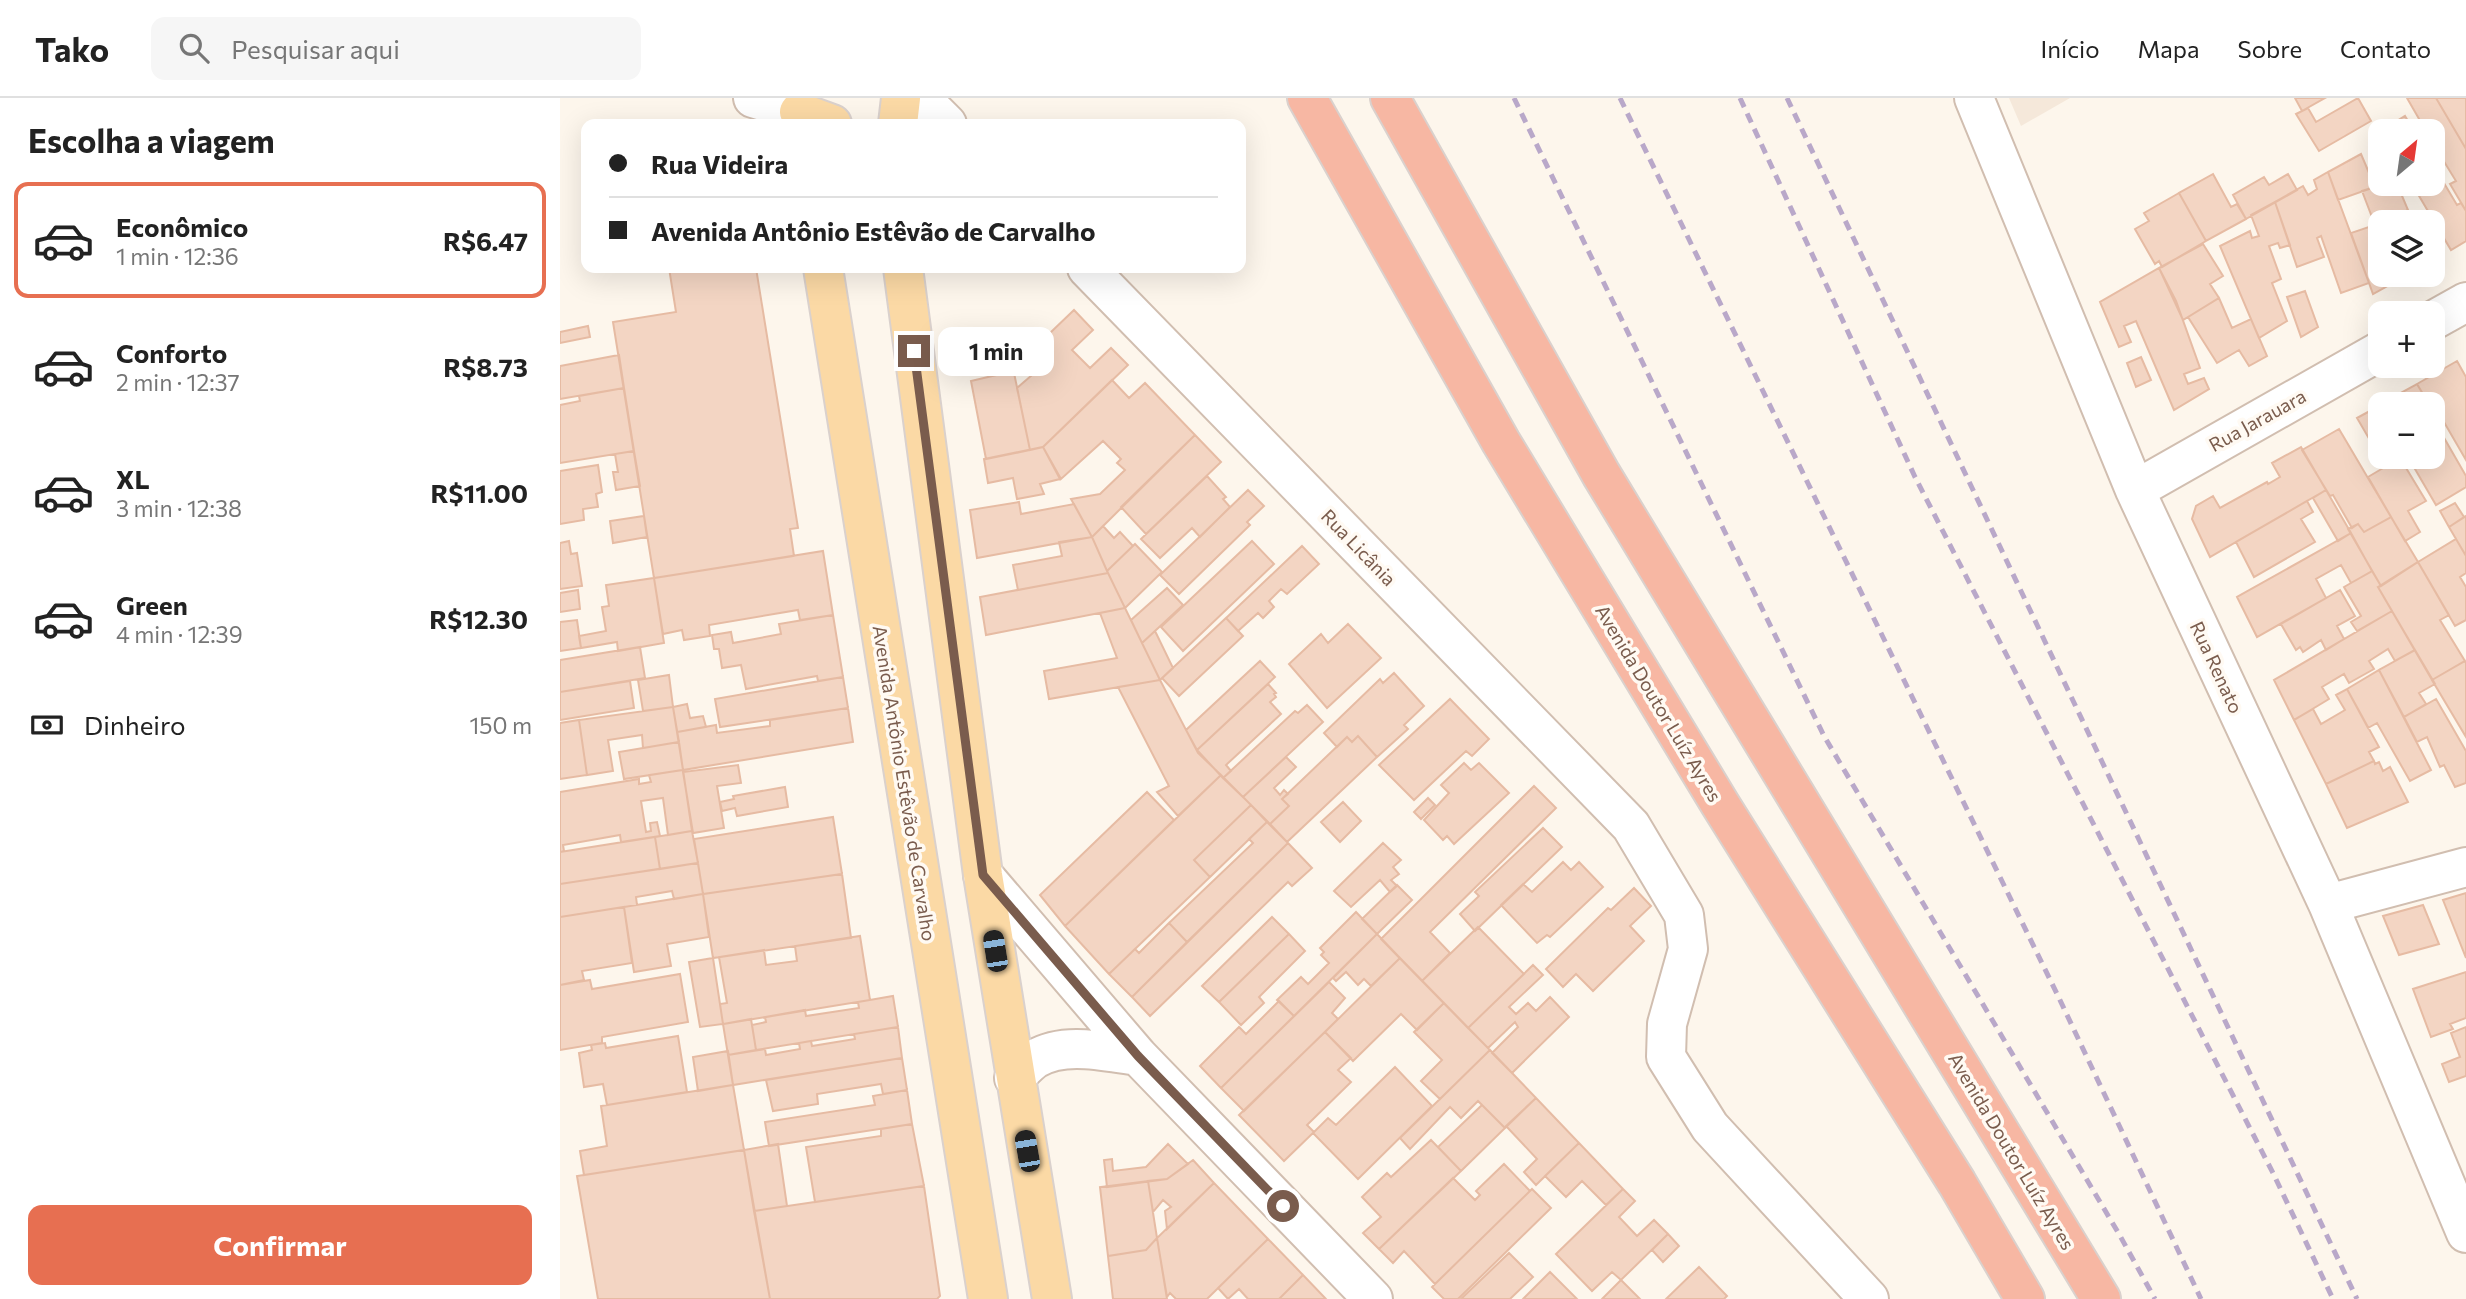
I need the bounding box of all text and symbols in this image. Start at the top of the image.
search box [151,17,641,80]
text: Tako [35,28,109,69]
icon: search [175,29,213,67]
text: Pesquisar aqui [231,33,400,64]
text: Início [2041,34,2100,63]
text: Mapa [2138,34,2200,63]
text: Sobre [2238,34,2302,63]
text: Contato [2340,34,2431,63]
north arrow [2368,119,2445,196]
map controls [2368,119,2445,469]
text: Escolha a viagem [28,120,275,160]
text: Rua Videira [651,148,788,179]
icon: car [32,209,95,272]
button: layers [2368,210,2445,287]
text: Econômico [116,211,248,242]
text: Avenida Antônio Estêvão de Carvalho [651,215,1095,246]
text: R$6.47 [443,225,528,256]
text: 1 min · 12:36 [116,242,239,270]
button: + [2368,301,2445,378]
callout: 1 min [938,327,1054,376]
icon: car [32,335,95,398]
route end [898,335,930,367]
text: Conforto [116,337,227,368]
text: 1 min [969,337,1023,365]
text: R$8.73 [443,351,528,382]
text: 2 min · 12:37 [116,368,240,396]
street label: Rua Jarauara [2204,384,2310,456]
button: − [2368,392,2445,469]
icon: car [32,461,95,524]
text: XL [116,463,150,494]
text: R$11.00 [430,477,528,508]
text: 3 min · 12:38 [116,494,242,522]
street label: Rua Licânia [1317,504,1401,590]
icon: car [32,587,95,650]
text: Green [116,589,188,620]
street label: Avenida Doutor Luíz Ayres [1591,600,1727,806]
text: R$12.30 [429,603,528,634]
street label: Rua Renato [2186,617,2248,717]
text: 4 min · 12:39 [116,620,243,648]
street label: Avenida Antônio Estêvão de Carvalho [869,624,941,942]
icon: cash [28,706,66,744]
text: Dinheiro [84,709,186,740]
text: 150 m [469,711,532,739]
car [982,929,1009,973]
street label: Avenida Doutor Luíz Ayres [1944,1048,2080,1254]
car [1014,1128,1041,1174]
route start [1267,1190,1299,1222]
button: Confirmar [28,1205,532,1285]

